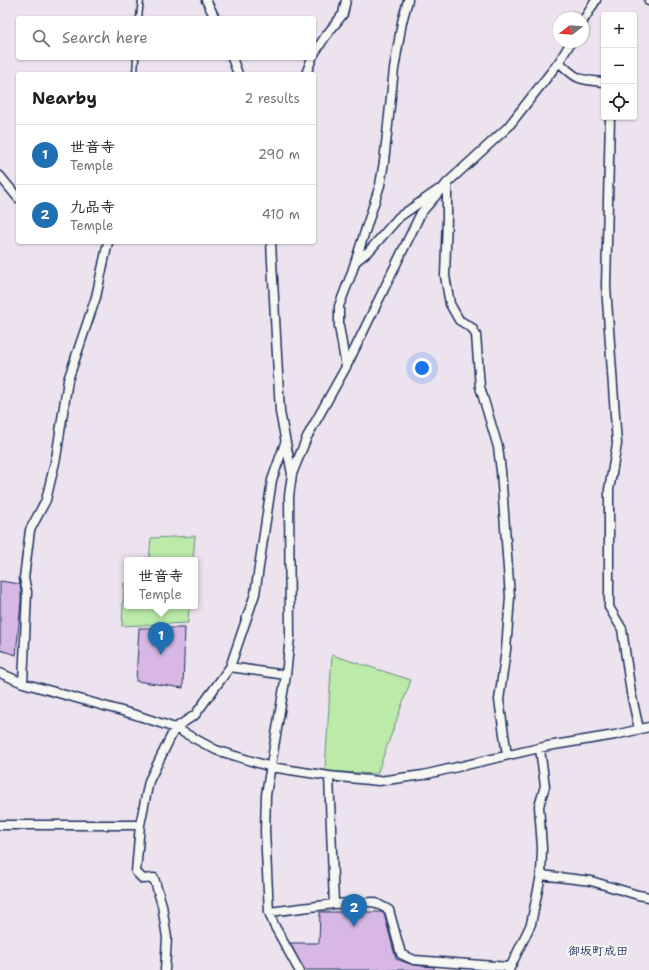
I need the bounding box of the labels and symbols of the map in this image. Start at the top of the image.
north arrow [553,12,589,48]
your location [412,358,432,378]
pin: 1 [148,622,174,655]
pin: 2 [341,894,367,927]
district label: 御坂町成田 [568,943,628,959]

